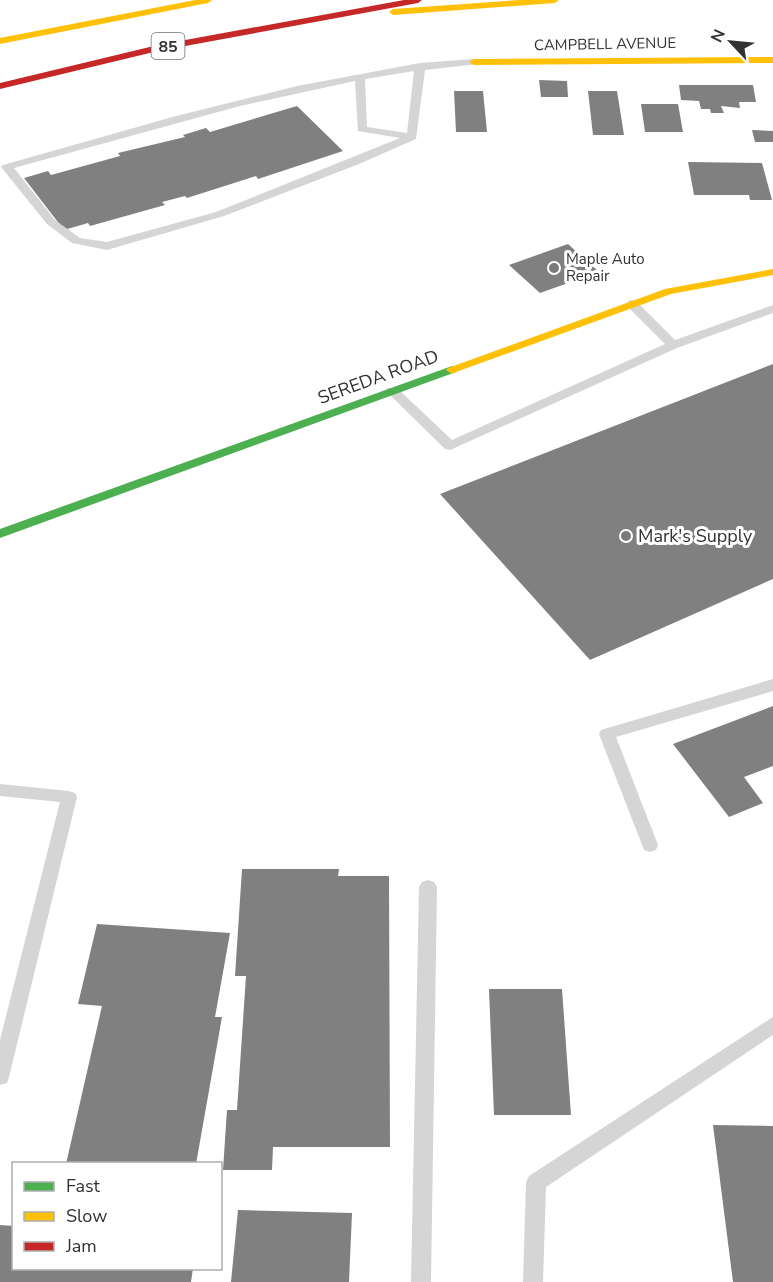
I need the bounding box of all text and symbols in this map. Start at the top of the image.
north arrow [701,12,761,72]
text: N [706,26,731,46]
road number: 85 [152,33,184,59]
street label: CAMPBELL AVENUE [534,33,676,55]
place label: Maple Auto Repair [566,249,645,286]
marker: Maple Auto Repair [547,261,561,275]
street label: SEREDA ROAD [314,344,442,410]
place label: Mark's Supply [638,524,753,548]
marker: Mark's Supply [619,529,633,543]
legend [12,1162,222,1270]
text: Fast [66,1174,101,1198]
text: Slow [66,1204,107,1228]
text: Jam [65,1234,97,1258]

